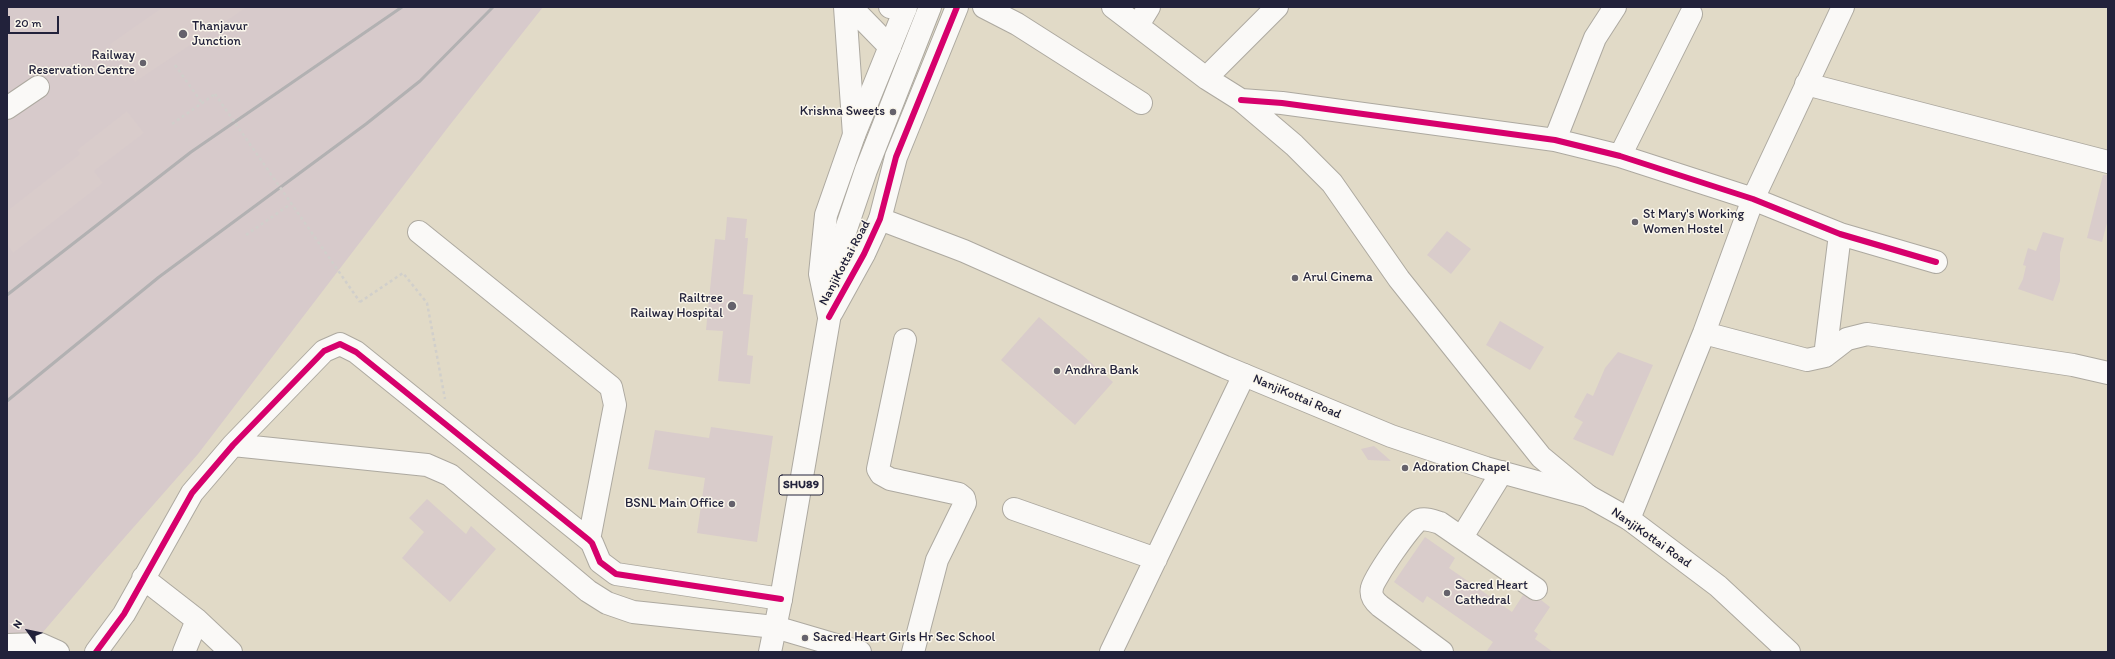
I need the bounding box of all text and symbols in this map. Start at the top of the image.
scale bar [10,8,61,34]
text: 20 m [15,16,42,30]
place label: Thanjavur Junction [192,19,248,50]
marker: Thanjavur Junction [177,28,189,40]
place label: Railway Reservation Centre [29,48,135,79]
marker: Railway Reservation Centre [138,58,148,68]
place label: Krishna Sweets [800,104,885,120]
marker: Krishna Sweets [888,107,898,117]
place label: St Mary's Working Women Hostel [1643,207,1744,238]
marker: St Mary's Working Women Hostel [1630,217,1640,227]
street label: NanjiKottai Road [816,218,874,308]
place label: Arul Cinema [1303,270,1373,286]
marker: Arul Cinema [1290,273,1300,283]
place label: Railtree Railway Hospital [630,291,723,322]
marker: Railtree Railway Hospital [726,300,738,312]
place label: Andhra Bank [1065,363,1139,379]
marker: Andhra Bank [1052,366,1062,376]
street label: NanjiKottai Road [1250,371,1344,423]
place label: Adoration Chapel [1413,460,1510,476]
marker: Adoration Chapel [1400,463,1410,473]
road number: SHU89 [779,475,823,495]
place label: BSNL Main Office [625,496,724,512]
marker: BSNL Main Office [727,499,737,509]
street label: NanjiKottai Road [1608,505,1694,571]
place label: Sacred Heart Cathedral [1455,578,1528,609]
marker: Sacred Heart Cathedral [1442,588,1452,598]
north arrow [8,611,48,651]
text: N [10,618,25,631]
place label: Sacred Heart Girls Hr Sec School [813,630,995,646]
marker: Sacred Heart Girls Hr Sec School [800,633,810,643]

